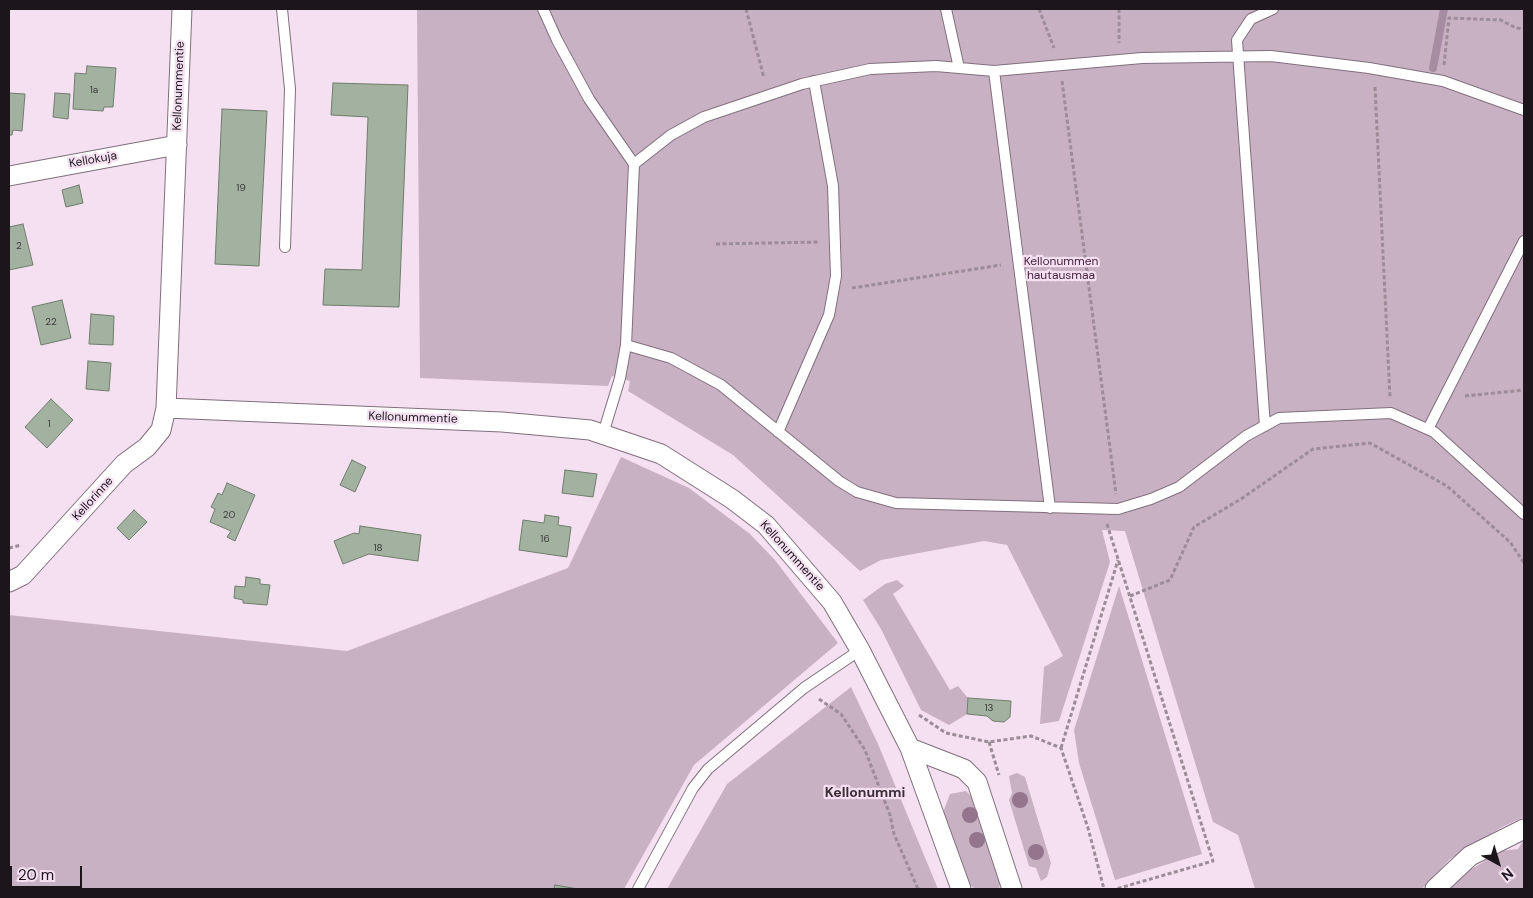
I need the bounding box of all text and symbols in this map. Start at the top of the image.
street label: Kellonummentie [170,41,188,131]
house number: 1a [90,84,98,96]
street label: Kellokuja [68,149,118,171]
house number: 19 [236,182,246,194]
house number: 2 [16,240,22,252]
park label: Kellonummen hautausmaa [1024,255,1098,283]
house number: 22 [45,316,57,328]
street label: Kellonummentie [368,409,458,427]
house number: 1 [47,418,51,430]
street label: Kellorinne [70,474,116,524]
house number: 20 [223,509,235,521]
street label: Kellonummentie [757,518,827,594]
house number: 16 [540,533,550,545]
house number: 18 [373,542,383,554]
house number: 13 [984,702,994,714]
district label: Kellonummi [825,785,905,801]
north arrow [1473,838,1523,888]
scale bar [12,856,85,888]
text: N [1498,864,1517,885]
text: 20 m [18,865,54,885]

